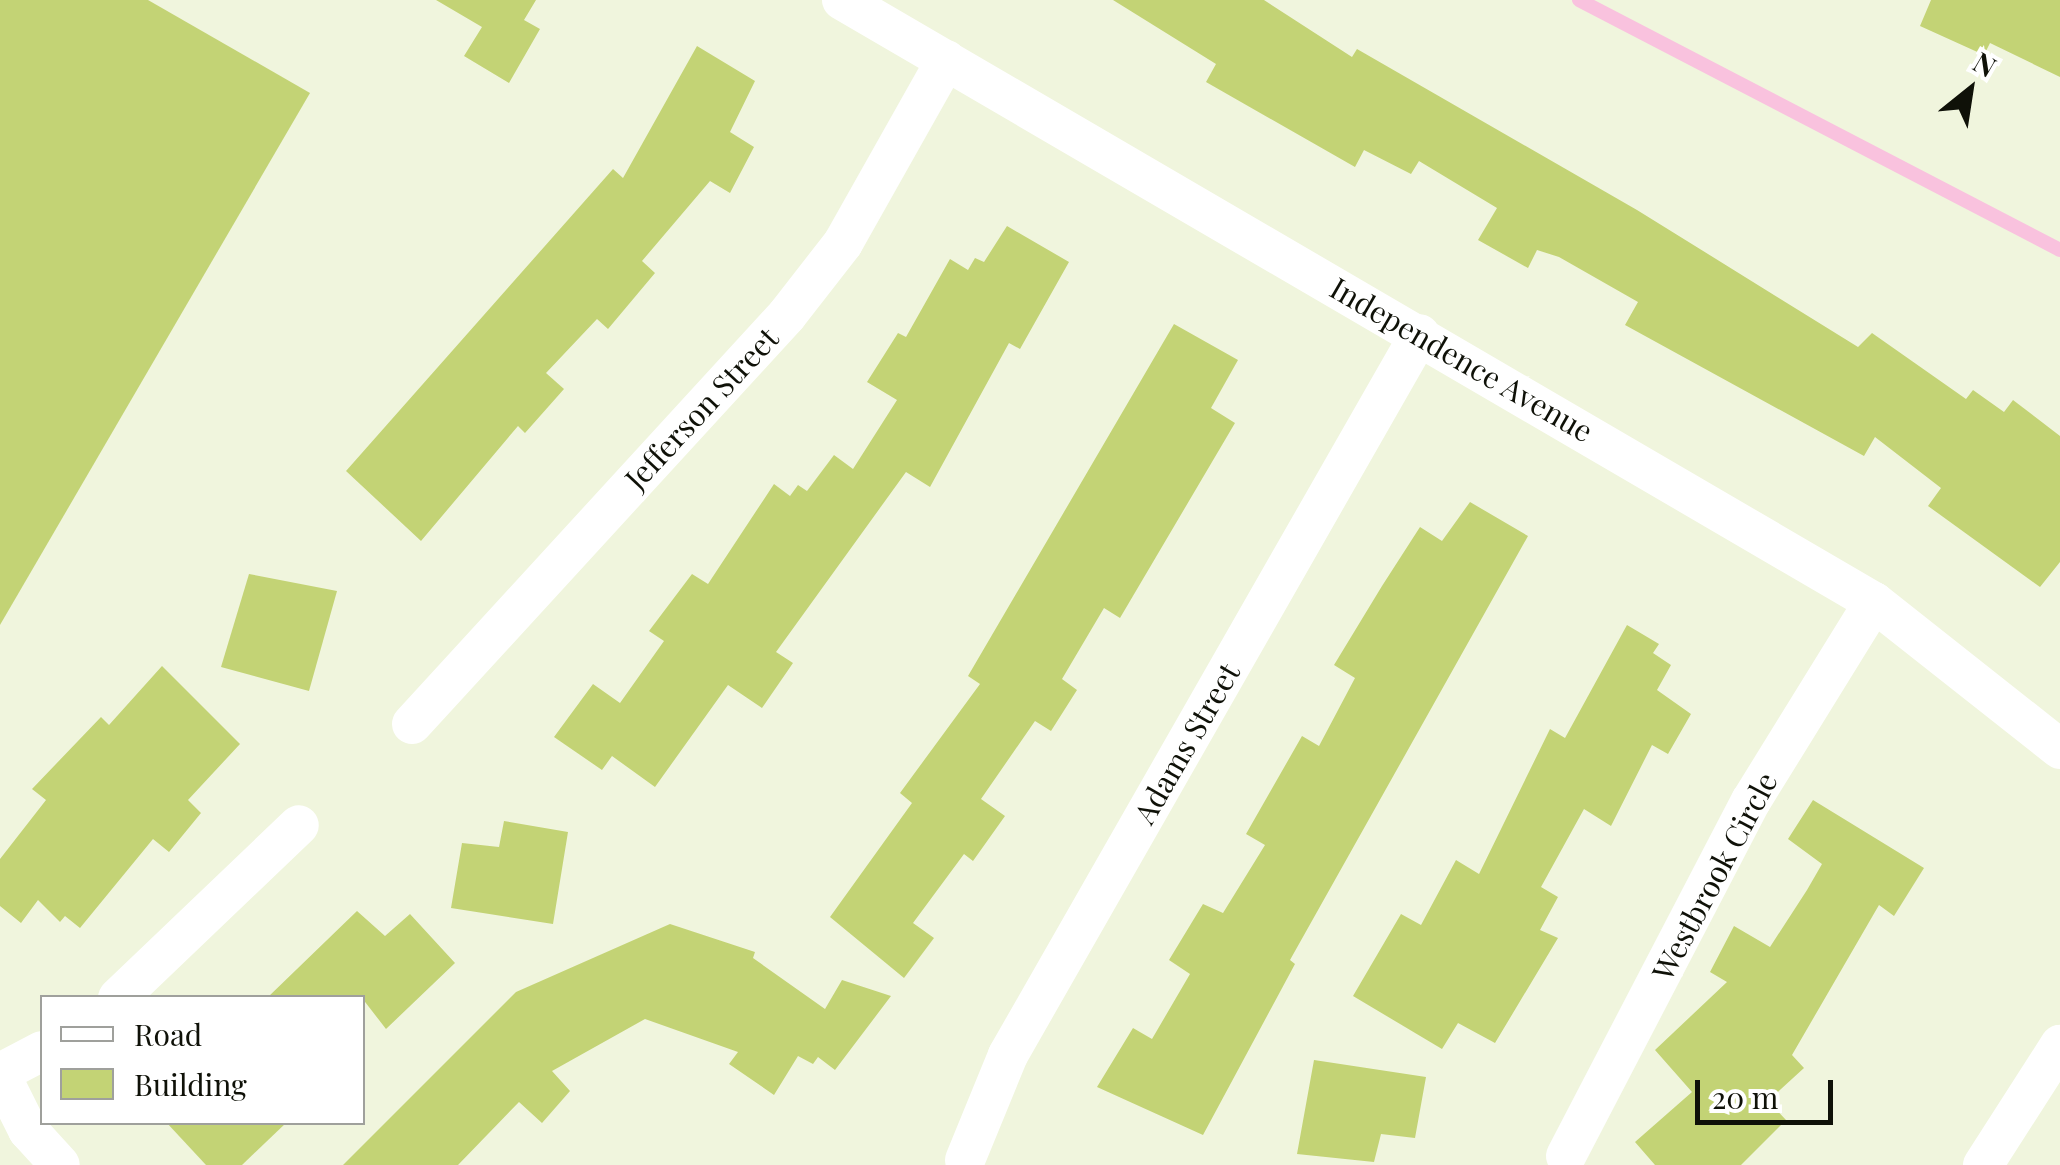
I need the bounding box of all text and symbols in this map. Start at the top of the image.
north arrow [1920,40,2020,140]
text: N [1967,43,2003,85]
street label: Independence Avenue [1324,269,1600,449]
street label: Jefferson Street [617,320,785,496]
street label: Adams Street [1126,656,1246,830]
street label: Westbrook Circle [1644,766,1784,986]
legend [40,995,365,1125]
text: Road [134,1014,202,1054]
scale bar [1700,1060,1838,1122]
text: Building [134,1064,247,1104]
text: 20 m [1712,1077,1778,1117]

